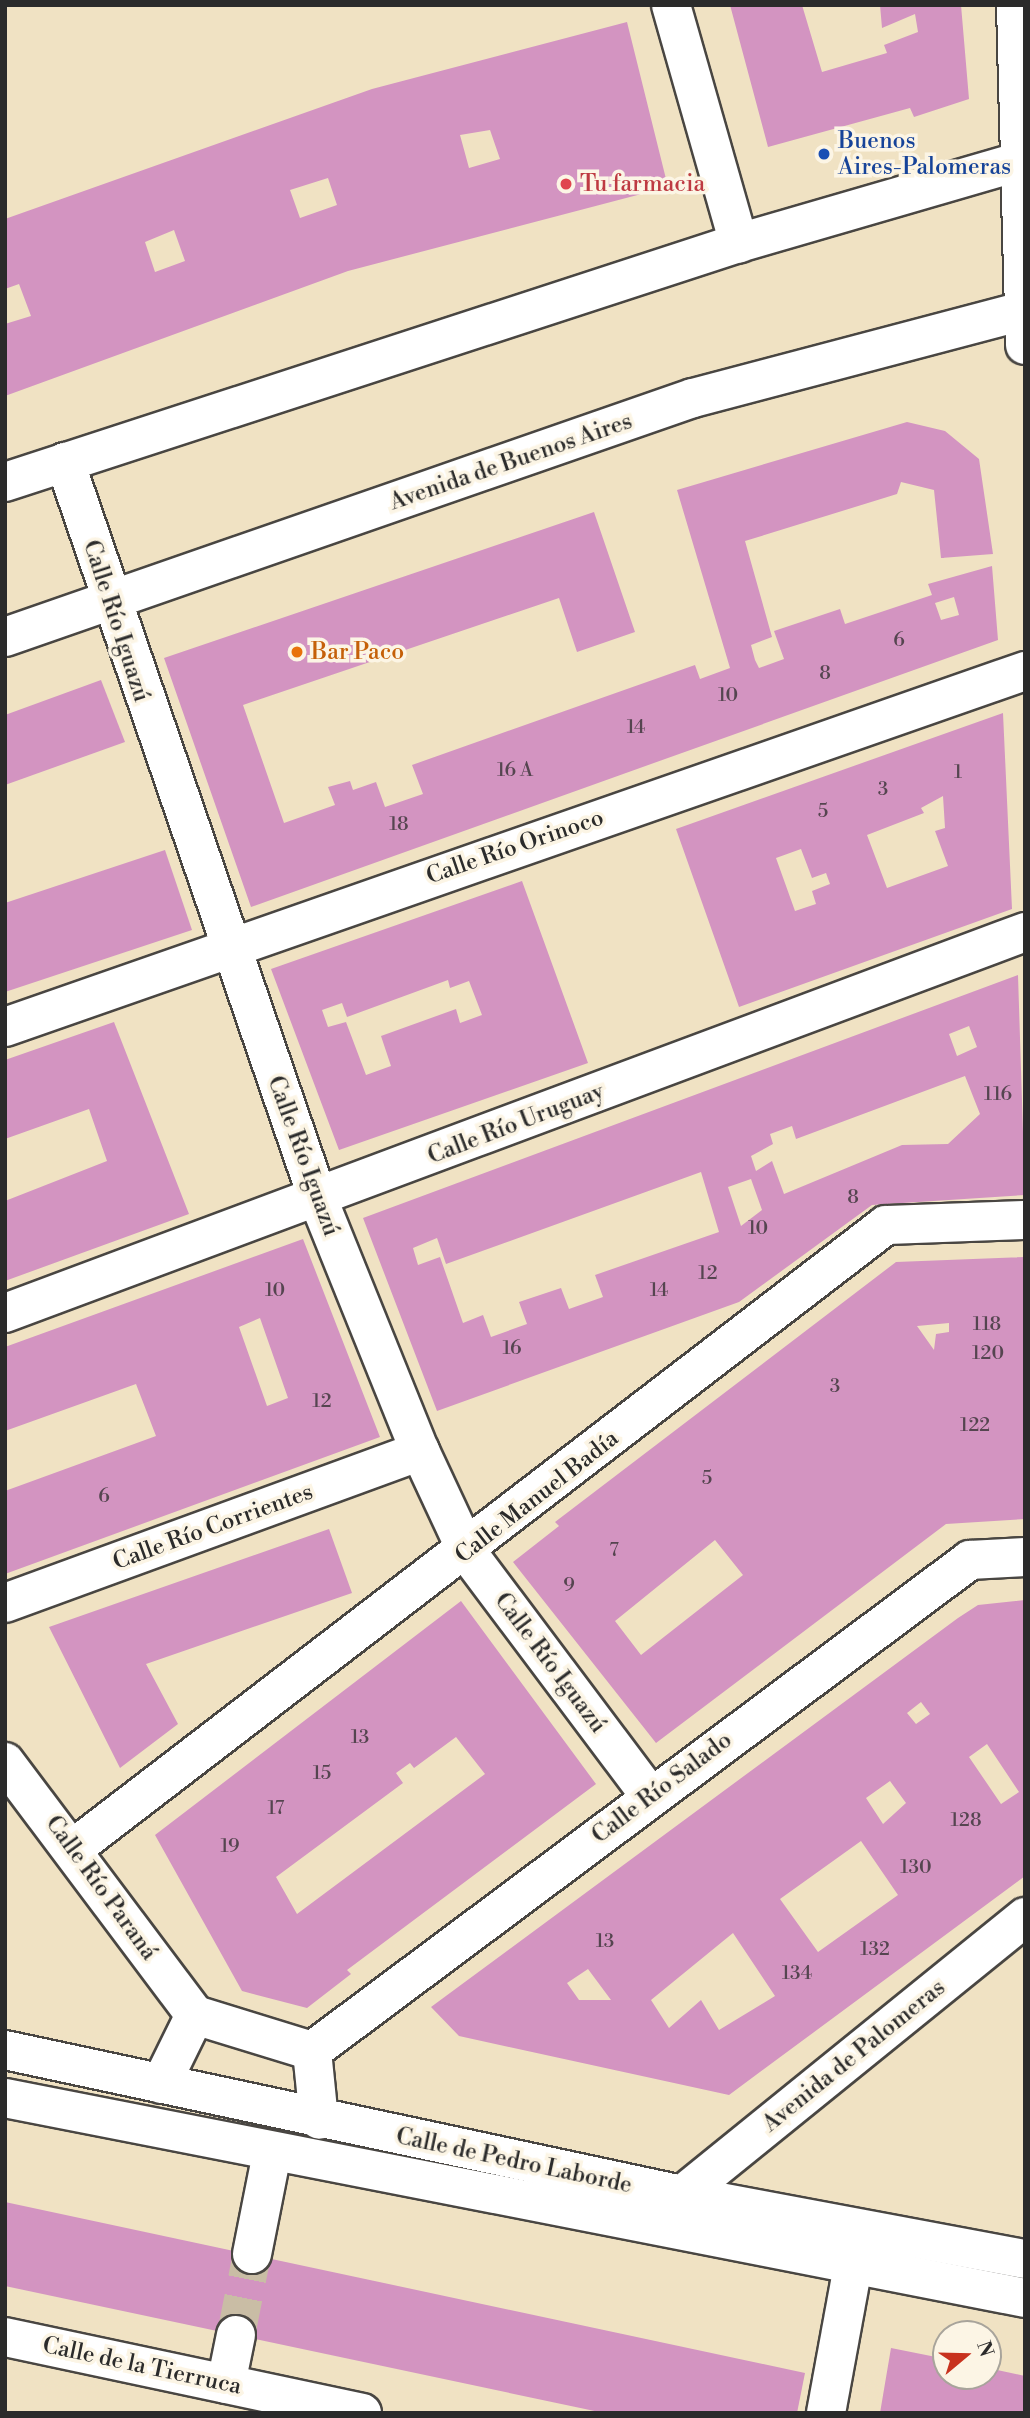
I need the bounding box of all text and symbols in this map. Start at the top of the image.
place label: Buenos Aires-Palomeras [838,127,1011,181]
marker: Buenos Aires-Palomeras [816,146,832,162]
place label: Tu farmacia [580,170,705,198]
marker: Tu farmacia [558,176,574,192]
street label: Avenida de Buenos Aires [386,407,636,517]
street label: Calle Río Iguazú [77,537,155,705]
house number: 6 [893,630,905,652]
place label: Bar Paco [311,638,404,666]
marker: Bar Paco [289,644,305,660]
house number: 8 [819,663,831,685]
house number: 10 [718,685,738,707]
house number: 14 [627,717,645,739]
house number: 16 A [497,760,533,782]
house number: 1 [954,762,962,784]
house number: 3 [878,779,888,801]
house number: 5 [818,801,828,823]
street label: Calle Río Orinoco [423,804,607,890]
house number: 18 [389,814,409,836]
street label: Calle Río Iguazú [261,1072,345,1240]
street label: Calle Río Uruguay [424,1078,608,1170]
house number: 116 [984,1084,1012,1106]
house number: 8 [847,1187,859,1209]
house number: 10 [748,1218,768,1240]
house number: 12 [698,1263,718,1285]
house number: 10 [265,1280,285,1302]
house number: 14 [650,1280,668,1302]
house number: 118 [973,1314,1001,1336]
house number: 16 [502,1338,522,1360]
house number: 120 [972,1343,1004,1365]
house number: 3 [830,1376,840,1398]
house number: 12 [312,1391,332,1413]
house number: 122 [960,1415,990,1437]
street label: Calle Manuel Badía [450,1425,624,1569]
house number: 5 [702,1468,712,1490]
street label: Calle Río Corrientes [109,1478,317,1576]
house number: 6 [98,1486,110,1508]
house number: 7 [609,1540,619,1562]
house number: 9 [563,1575,575,1597]
street label: Calle Río Iguazú [488,1588,612,1738]
street label: Calle Río Salado [587,1726,737,1850]
house number: 13 [351,1727,369,1749]
house number: 15 [313,1763,331,1785]
house number: 17 [268,1798,284,1820]
street label: Calle Río Paraná [39,1810,163,1966]
house number: 128 [950,1810,982,1832]
house number: 19 [220,1836,240,1858]
house number: 130 [900,1857,932,1879]
house number: 13 [596,1931,614,1953]
house number: 132 [860,1939,890,1961]
house number: 134 [782,1963,812,1985]
street label: Avenida de Palomeras [757,1974,951,2138]
street label: Calle de Pedro Laborde [394,2123,634,2199]
north arrow [932,2320,1002,2390]
street label: Calle de la Tierruca [40,2331,244,2401]
text: N [971,2338,999,2360]

